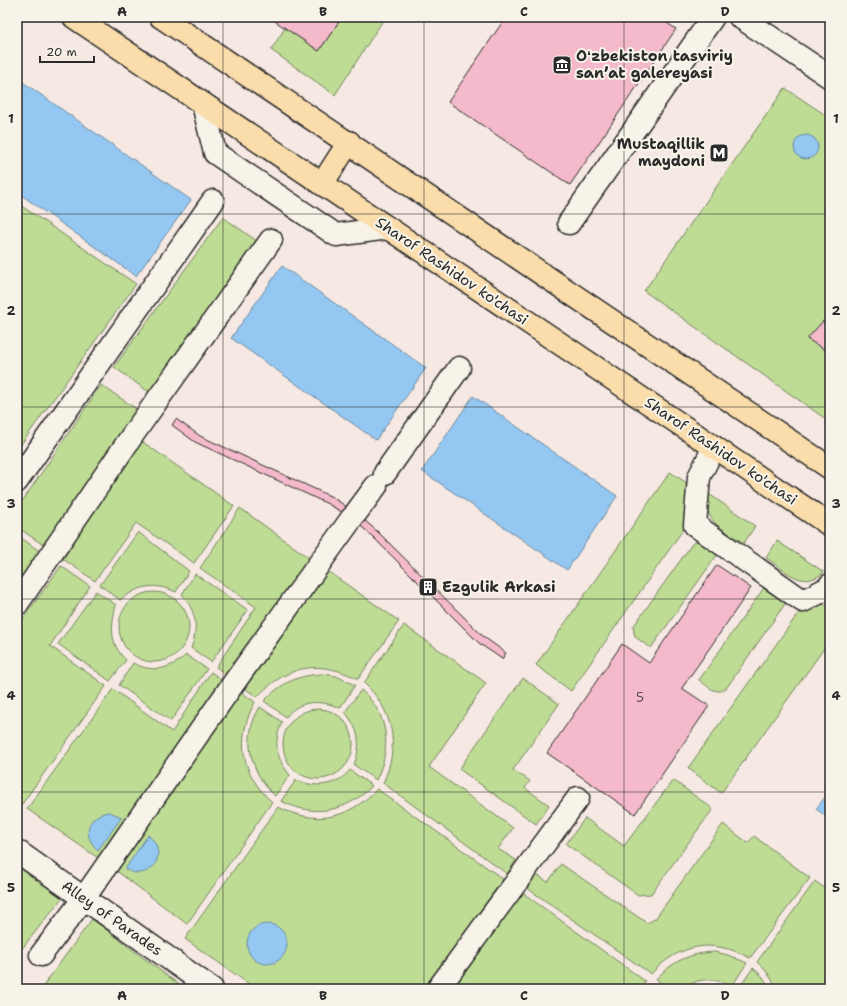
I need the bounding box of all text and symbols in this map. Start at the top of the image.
text: A [117,3,127,20]
text: B [319,3,327,20]
text: C [520,3,528,20]
text: D [720,3,730,20]
scale bar [40,38,94,64]
text: 20 m [46,44,77,60]
place label: Oʻzbekiston tasviriy sanʼat galereyasi [576,46,733,83]
museum icon: Oʻzbekiston tasviriy sanʼat galereyasi [551,54,573,76]
text: 1 [8,110,14,127]
text: 1 [833,110,839,127]
place label: Mustaqillik maydoni [617,134,705,171]
metro station icon: Mustaqillik maydoni [708,142,730,164]
street label: Sharof Rashidov ko'chasi [372,212,532,330]
text: 2 [6,302,16,319]
text: 2 [831,302,841,319]
street label: Sharof Rashidov ko'chasi [641,392,801,510]
text: 3 [6,495,16,512]
text: 3 [831,495,841,512]
building icon: Ezgulik Arkasi [417,576,439,598]
place label: Ezgulik Arkasi [442,577,556,597]
text: 4 [6,687,16,704]
text: 4 [831,687,841,704]
house number: 5 [636,689,644,706]
street label: Alley of Parades [58,876,166,960]
text: 5 [7,879,15,896]
text: 5 [832,879,840,896]
text: A [117,987,127,1004]
text: B [319,987,327,1004]
text: C [520,987,528,1004]
text: D [720,987,730,1004]

